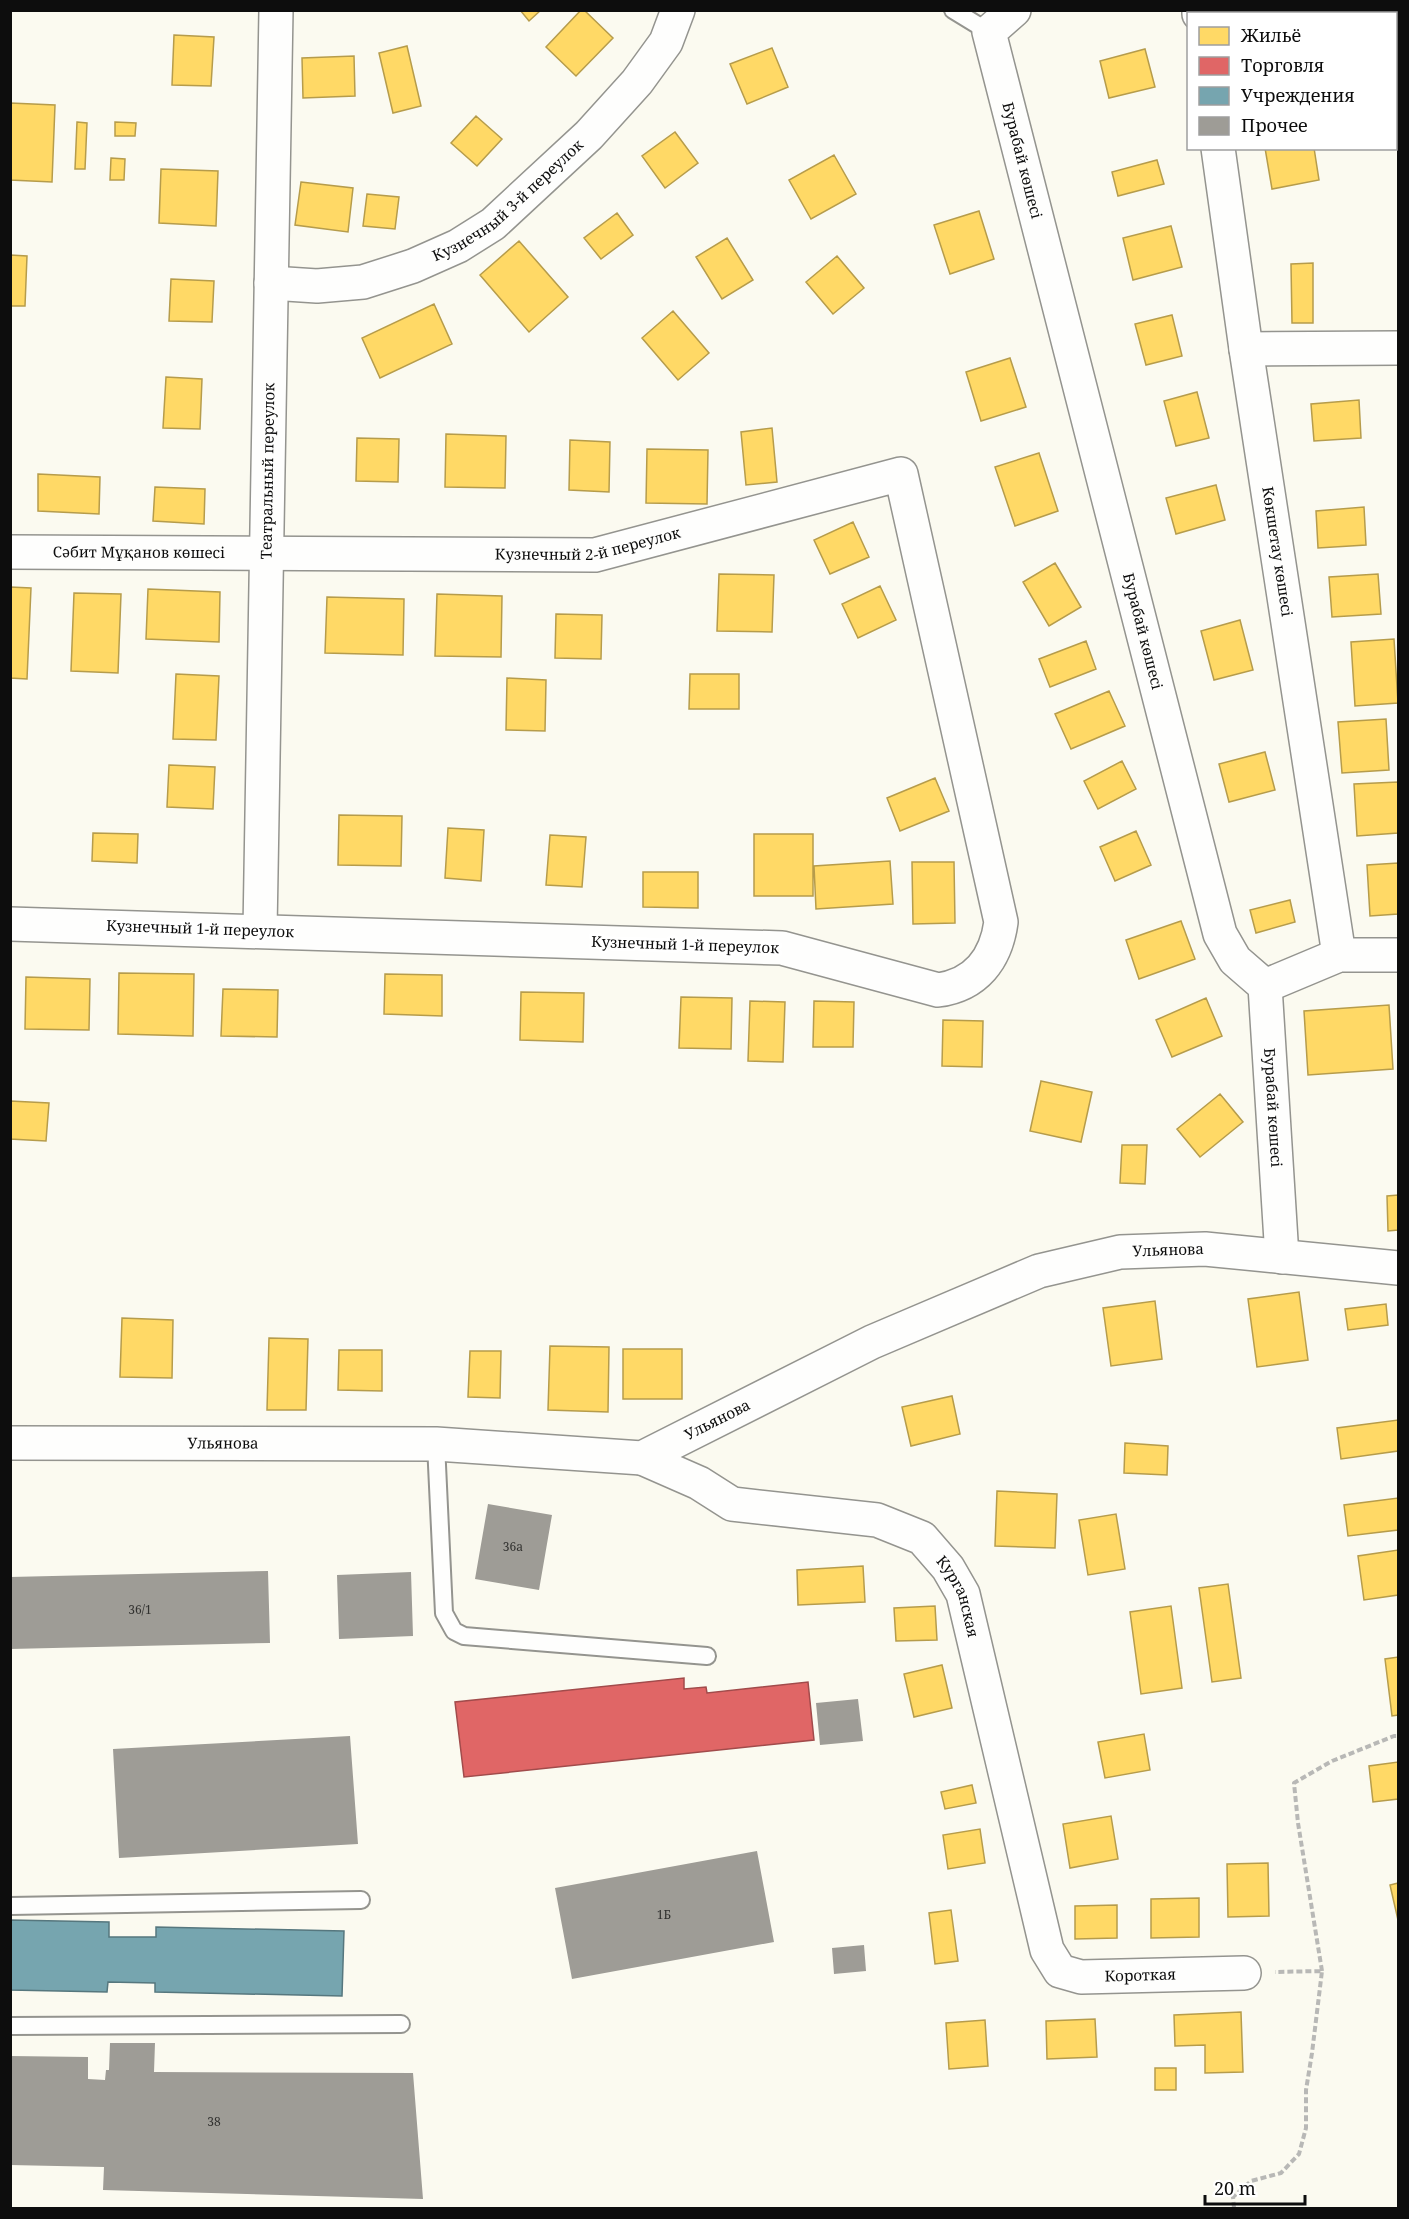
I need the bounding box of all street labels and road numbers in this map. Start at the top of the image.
street label: Бурабай көшесі [998,100,1047,221]
street label: Кузнечный 3-й переулок [429,134,587,265]
street label: Театральный переулок [255,383,279,559]
street label: Көкшетау көшесі [1258,485,1298,618]
street label: Кузнечный 2-й переулок [495,522,683,564]
street label: Сәбит Мұқанов көшесі [53,541,225,562]
street label: Бурабай көшесі [1119,571,1168,692]
street label: Кузнечный 1-й переулок [106,915,294,941]
street label: Кузнечный 1-й переулок [591,931,779,957]
street label: Бурабай көшесі [1260,1047,1287,1168]
street label: Ульянова [1132,1238,1204,1261]
street label: Ульянова [681,1394,753,1444]
street label: Ульянова [187,1432,259,1453]
street label: Курганская [932,1551,984,1639]
street label: Короткая [1104,1964,1176,1985]

